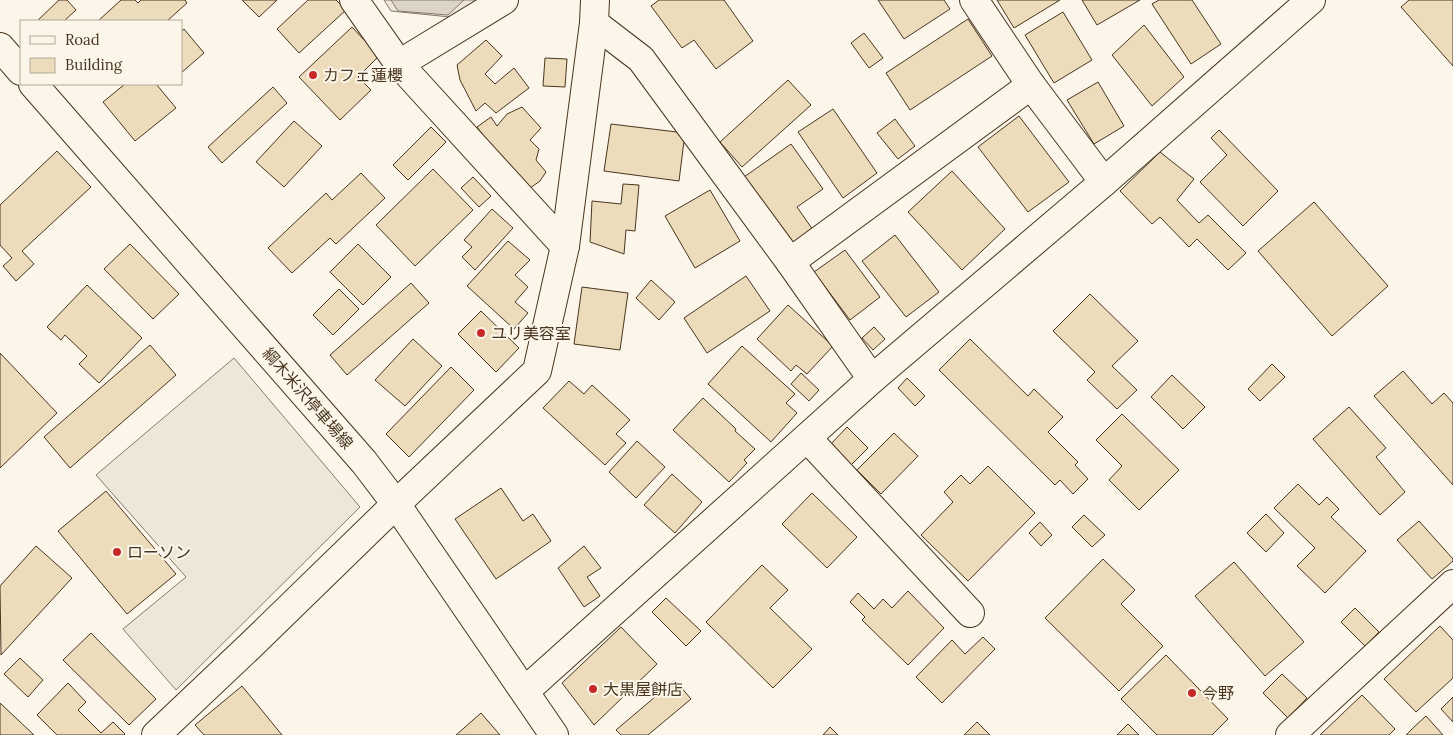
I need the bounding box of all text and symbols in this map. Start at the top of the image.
legend [20,20,182,85]
text: Road [65,30,100,49]
text: Building [65,55,123,74]
place label: カフェ蓮櫻 [323,65,403,85]
marker: カフェ蓮櫻 [307,69,319,81]
place label: ユリ美容室 [491,323,571,343]
marker: ユリ美容室 [475,327,487,339]
street label: 綱木米沢停車場線 [258,343,358,453]
place label: ローソン [127,542,191,562]
marker: ローソン [111,546,123,558]
place label: 大黒屋餅店 [603,679,683,699]
marker: 大黒屋餅店 [587,683,599,695]
place label: 今野 [1202,683,1234,703]
marker: 今野 [1186,687,1198,699]

